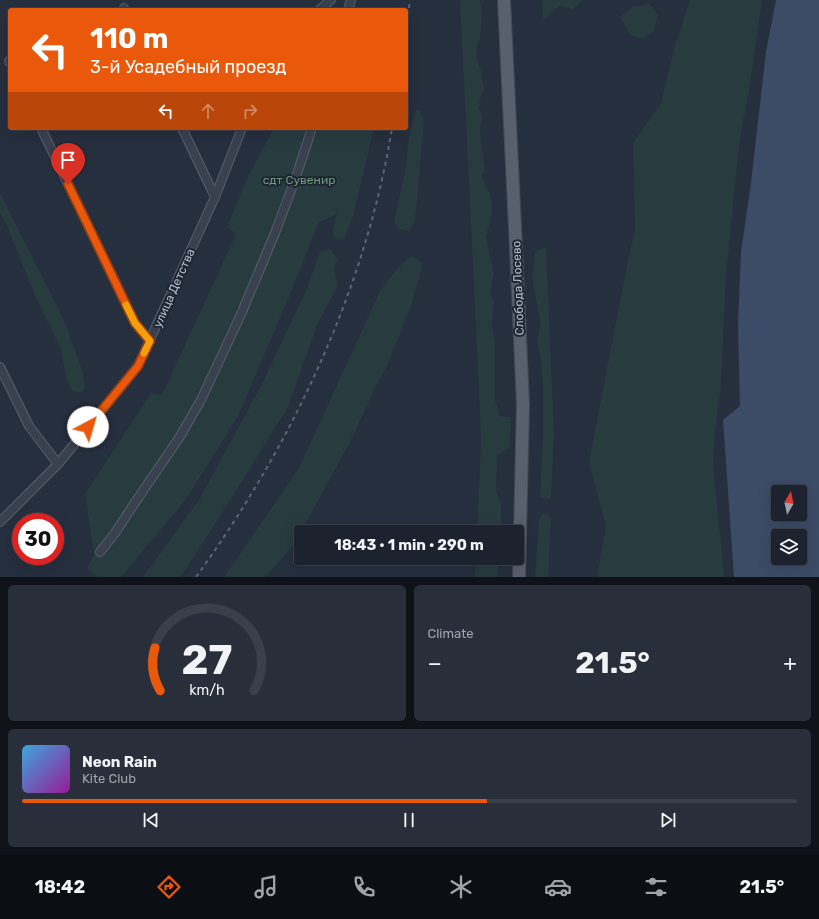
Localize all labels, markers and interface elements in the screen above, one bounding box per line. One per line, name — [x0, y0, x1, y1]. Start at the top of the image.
text: 110 m — [90, 22, 168, 55]
icon: left — [24, 24, 76, 76]
text: 3-й Усадебный проезд — [90, 56, 286, 78]
icon: left — [155, 100, 177, 122]
icon: ahead — [197, 100, 219, 122]
icon: right — [239, 100, 261, 122]
pin — [51, 143, 85, 184]
icon: arrive — [57, 149, 79, 171]
park label: сдт Сувенир — [263, 173, 335, 187]
street label: Слобода Лосево — [509, 240, 527, 336]
street label: улица Детства — [150, 246, 198, 330]
position arrow — [67, 406, 109, 448]
north arrow — [771, 485, 807, 521]
map controls — [771, 485, 807, 565]
speed limit sign: 30 — [12, 513, 64, 565]
button: layers — [771, 529, 807, 565]
text: 18:43 · 1 min · 290 m — [334, 536, 484, 554]
text: Climate — [428, 626, 474, 641]
text: 27 — [181, 635, 232, 684]
text: 21.5° — [575, 645, 650, 681]
text: − — [428, 650, 442, 677]
text: + — [783, 650, 797, 677]
text: km/h — [189, 682, 225, 699]
text: Neon Rain — [82, 753, 157, 771]
text: Kite Club — [82, 771, 136, 786]
icon: previous — [140, 809, 162, 831]
icon: pause — [398, 809, 420, 831]
icon: next — [657, 809, 679, 831]
icon: directions — [155, 873, 183, 901]
icon: music — [252, 873, 280, 901]
icon: phone — [350, 873, 378, 901]
icon: climate — [447, 873, 475, 901]
icon: car — [544, 873, 572, 901]
icon: filters — [642, 873, 670, 901]
text: 18:42 — [35, 876, 85, 898]
text: 21.5° — [739, 876, 784, 898]

